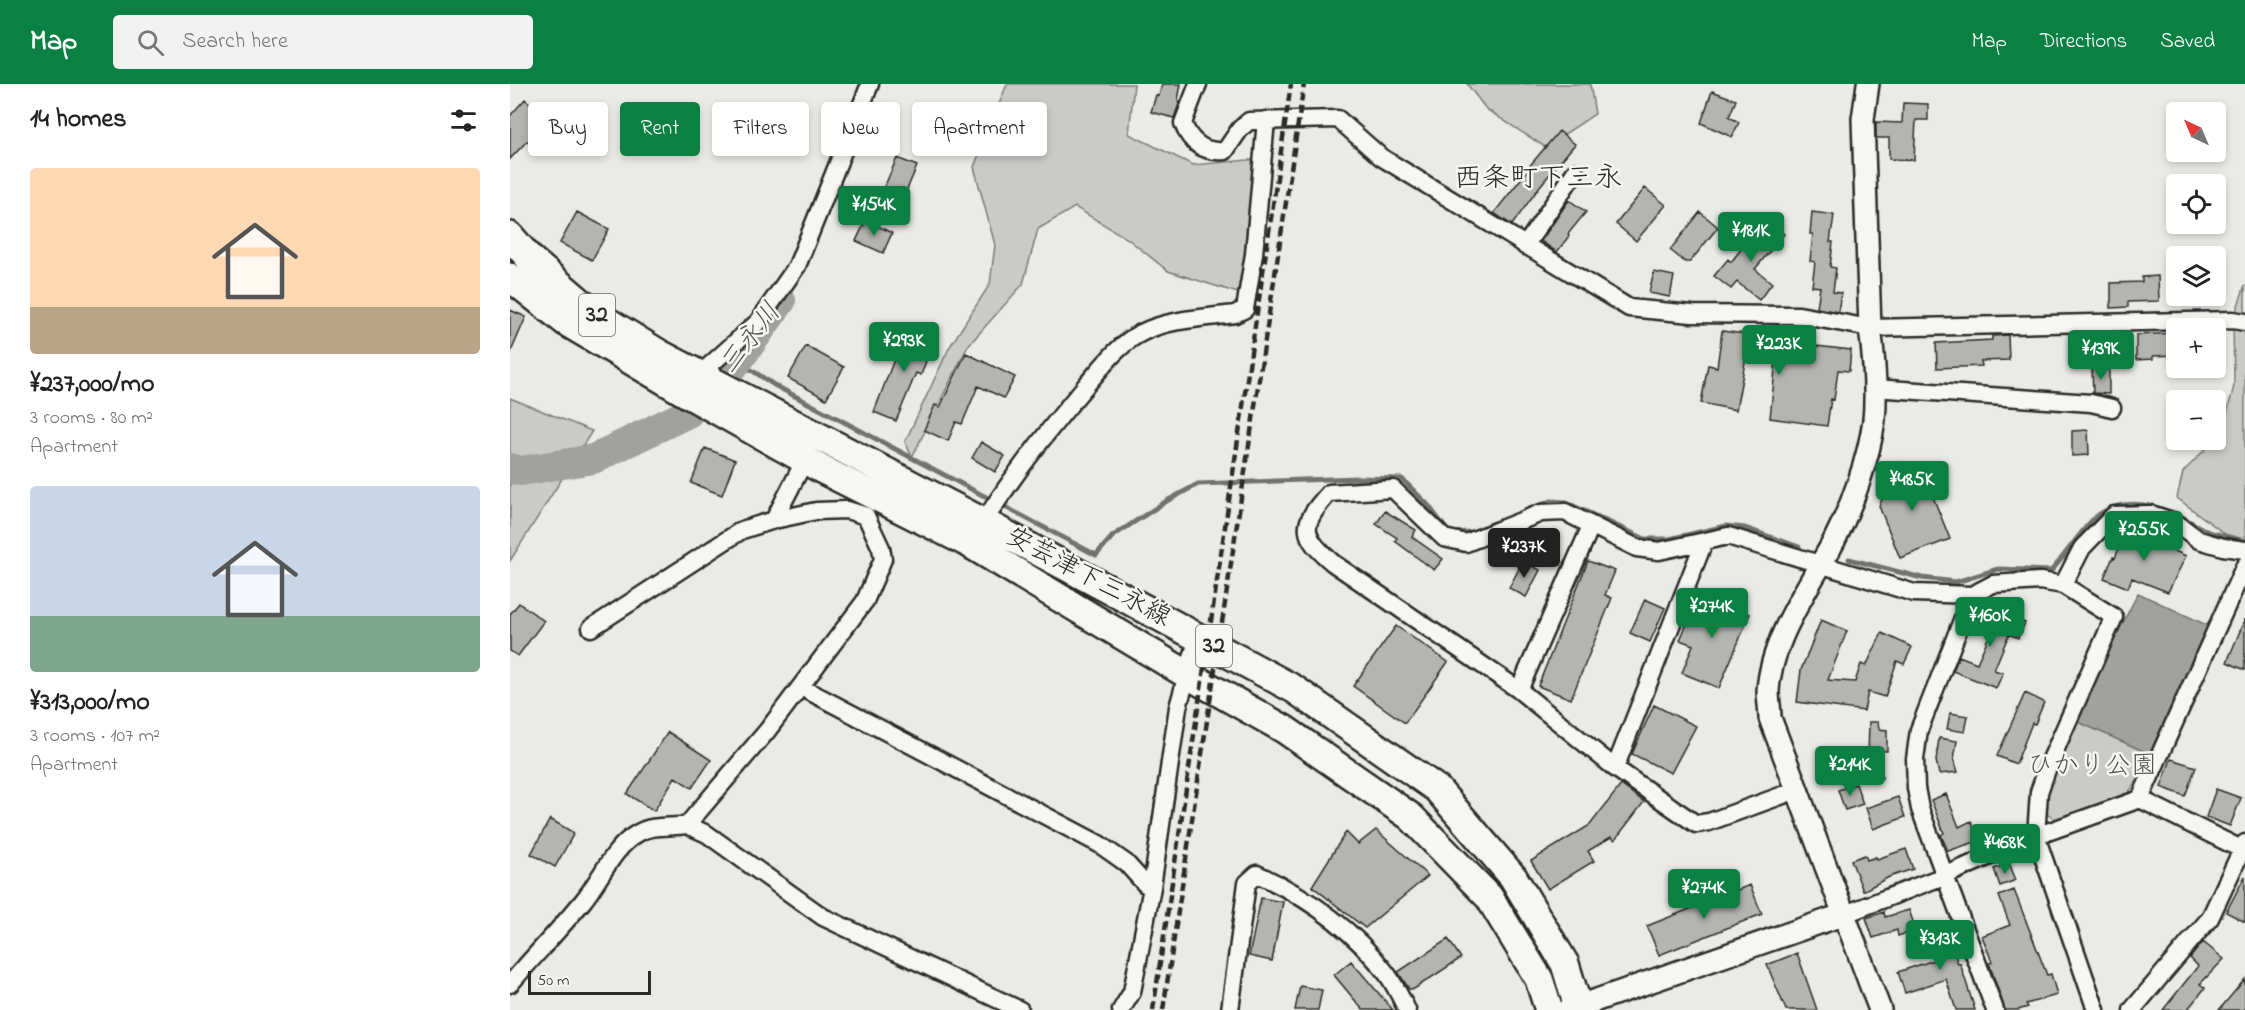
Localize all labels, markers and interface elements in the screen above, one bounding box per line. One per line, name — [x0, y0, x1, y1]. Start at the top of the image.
search box — [113, 15, 533, 69]
text: Map — [30, 22, 77, 63]
icon: search — [134, 26, 167, 59]
text: Search here — [182, 26, 288, 58]
text: Map — [1971, 27, 2007, 57]
text: Directions — [2040, 27, 2127, 57]
text: Saved — [2160, 27, 2215, 57]
text: 14 homes — [30, 101, 126, 139]
chip: Buy — [528, 102, 608, 156]
chip: Rent — [620, 102, 700, 156]
chip: Filters — [712, 102, 809, 156]
chip: New — [821, 102, 900, 156]
chip: Apartment — [912, 102, 1047, 156]
north arrow — [2166, 102, 2226, 162]
map controls — [2166, 102, 2226, 450]
icon: filters — [447, 104, 480, 137]
district label: 西条町下三永 — [1454, 159, 1622, 200]
button: locate — [2166, 174, 2226, 234]
pin: ¥154K — [832, 186, 916, 237]
text: ¥154K — [852, 191, 896, 220]
icon: home — [201, 207, 309, 315]
pin: ¥181K — [1709, 212, 1793, 263]
text: ¥181K — [1732, 217, 1770, 246]
button: layers — [2166, 246, 2226, 306]
road number: 32 — [579, 294, 615, 336]
water label: 三永川 — [711, 295, 791, 383]
button: + — [2166, 318, 2226, 378]
pin: ¥293K — [862, 322, 946, 373]
pin: ¥223K — [1737, 325, 1821, 376]
text: ¥293K — [883, 327, 925, 356]
text: ¥223K — [1756, 330, 1802, 359]
pin: ¥139K — [2059, 330, 2143, 381]
text: ¥139K — [2082, 335, 2120, 364]
text: ¥237,000/mo — [30, 366, 154, 404]
button: − — [2166, 390, 2226, 450]
text: 3 rooms · 80 m² — [30, 404, 153, 433]
text: Apartment — [30, 433, 118, 462]
pin: ¥485K — [1870, 461, 1954, 512]
text: ¥485K — [1890, 466, 1934, 495]
pin: ¥255K — [2102, 511, 2186, 562]
text: ¥255K — [2119, 516, 2169, 545]
street label: 安芸津下三永線 — [999, 518, 1177, 638]
icon: home — [201, 525, 309, 633]
pin: ¥237K — [1482, 528, 1566, 579]
text: ¥237K — [1502, 533, 1546, 562]
pin: ¥274K — [1670, 588, 1754, 639]
text: ¥274K — [1690, 593, 1734, 622]
pin: ¥160K — [1948, 597, 2032, 648]
text: ¥160K — [1969, 602, 2011, 631]
road number: 32 — [1196, 625, 1232, 667]
text: ¥313,000/mo — [30, 684, 150, 722]
text: 3 rooms · 107 m² — [30, 722, 160, 751]
pin: ¥214K — [1808, 746, 1892, 797]
park label: ひかり公園 — [2027, 748, 2157, 786]
text: Apartment — [30, 751, 118, 780]
text: ¥214K — [1829, 751, 1871, 780]
pin: ¥468K — [1963, 824, 2047, 875]
text: ¥468K — [1984, 829, 2026, 858]
pin: ¥274K — [1662, 869, 1746, 920]
text: ¥274K — [1682, 874, 1726, 903]
pin: ¥313K — [1898, 920, 1982, 971]
text: ¥313K — [1920, 925, 1960, 954]
scale bar — [528, 968, 651, 996]
text: 50 m — [537, 969, 569, 993]

